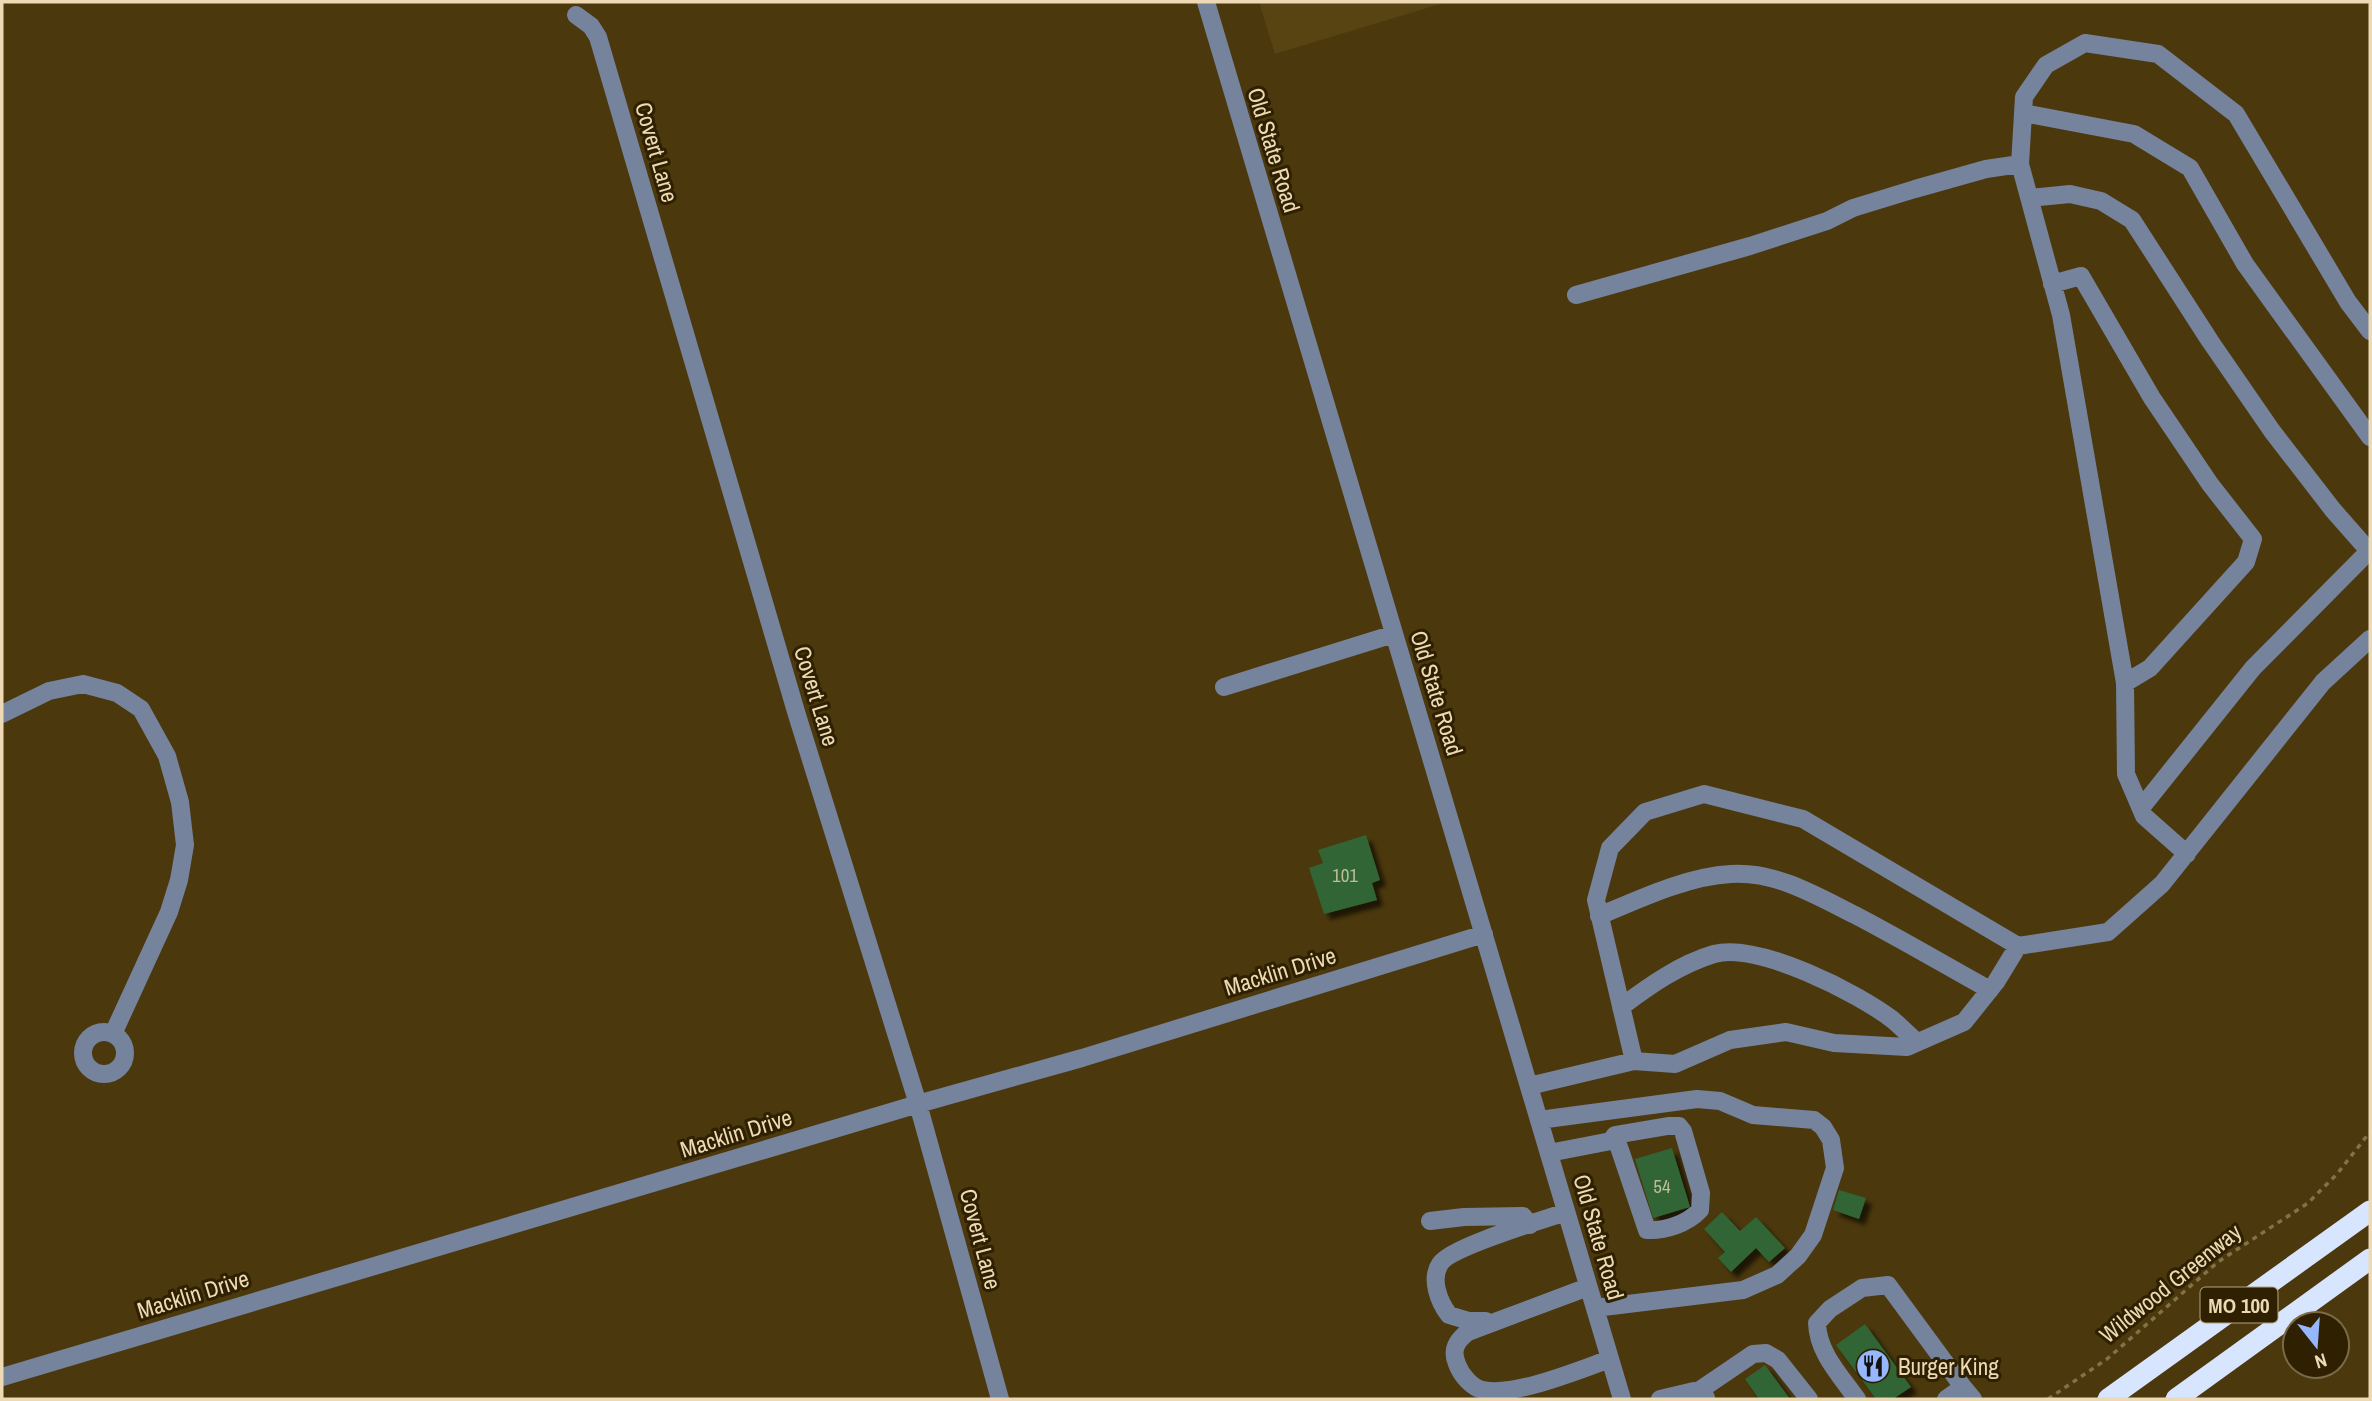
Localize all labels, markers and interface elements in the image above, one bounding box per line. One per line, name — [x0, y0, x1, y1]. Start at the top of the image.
street label: Old State Road — [1240, 84, 1308, 216]
street label: Covert Lane — [628, 98, 686, 206]
street label: Old State Road — [1403, 627, 1471, 759]
street label: Covert Lane — [787, 642, 847, 750]
house number: 101 — [1332, 862, 1358, 888]
street label: Macklin Drive — [1220, 939, 1340, 1003]
street label: Macklin Drive — [676, 1101, 796, 1165]
street label: Old State Road — [1566, 1171, 1632, 1303]
house number: 54 — [1653, 1173, 1671, 1199]
street label: Covert Lane — [953, 1185, 1009, 1293]
street label: Wildwood Greenway — [2093, 1216, 2248, 1350]
street label: Macklin Drive — [133, 1262, 253, 1326]
road number: MO 100 — [2200, 1288, 2278, 1322]
north arrow — [2281, 1310, 2351, 1380]
restaurant icon: Burger King — [1854, 1347, 1892, 1385]
text: N — [2312, 1347, 2330, 1375]
place label: Burger King — [1898, 1351, 1999, 1382]

